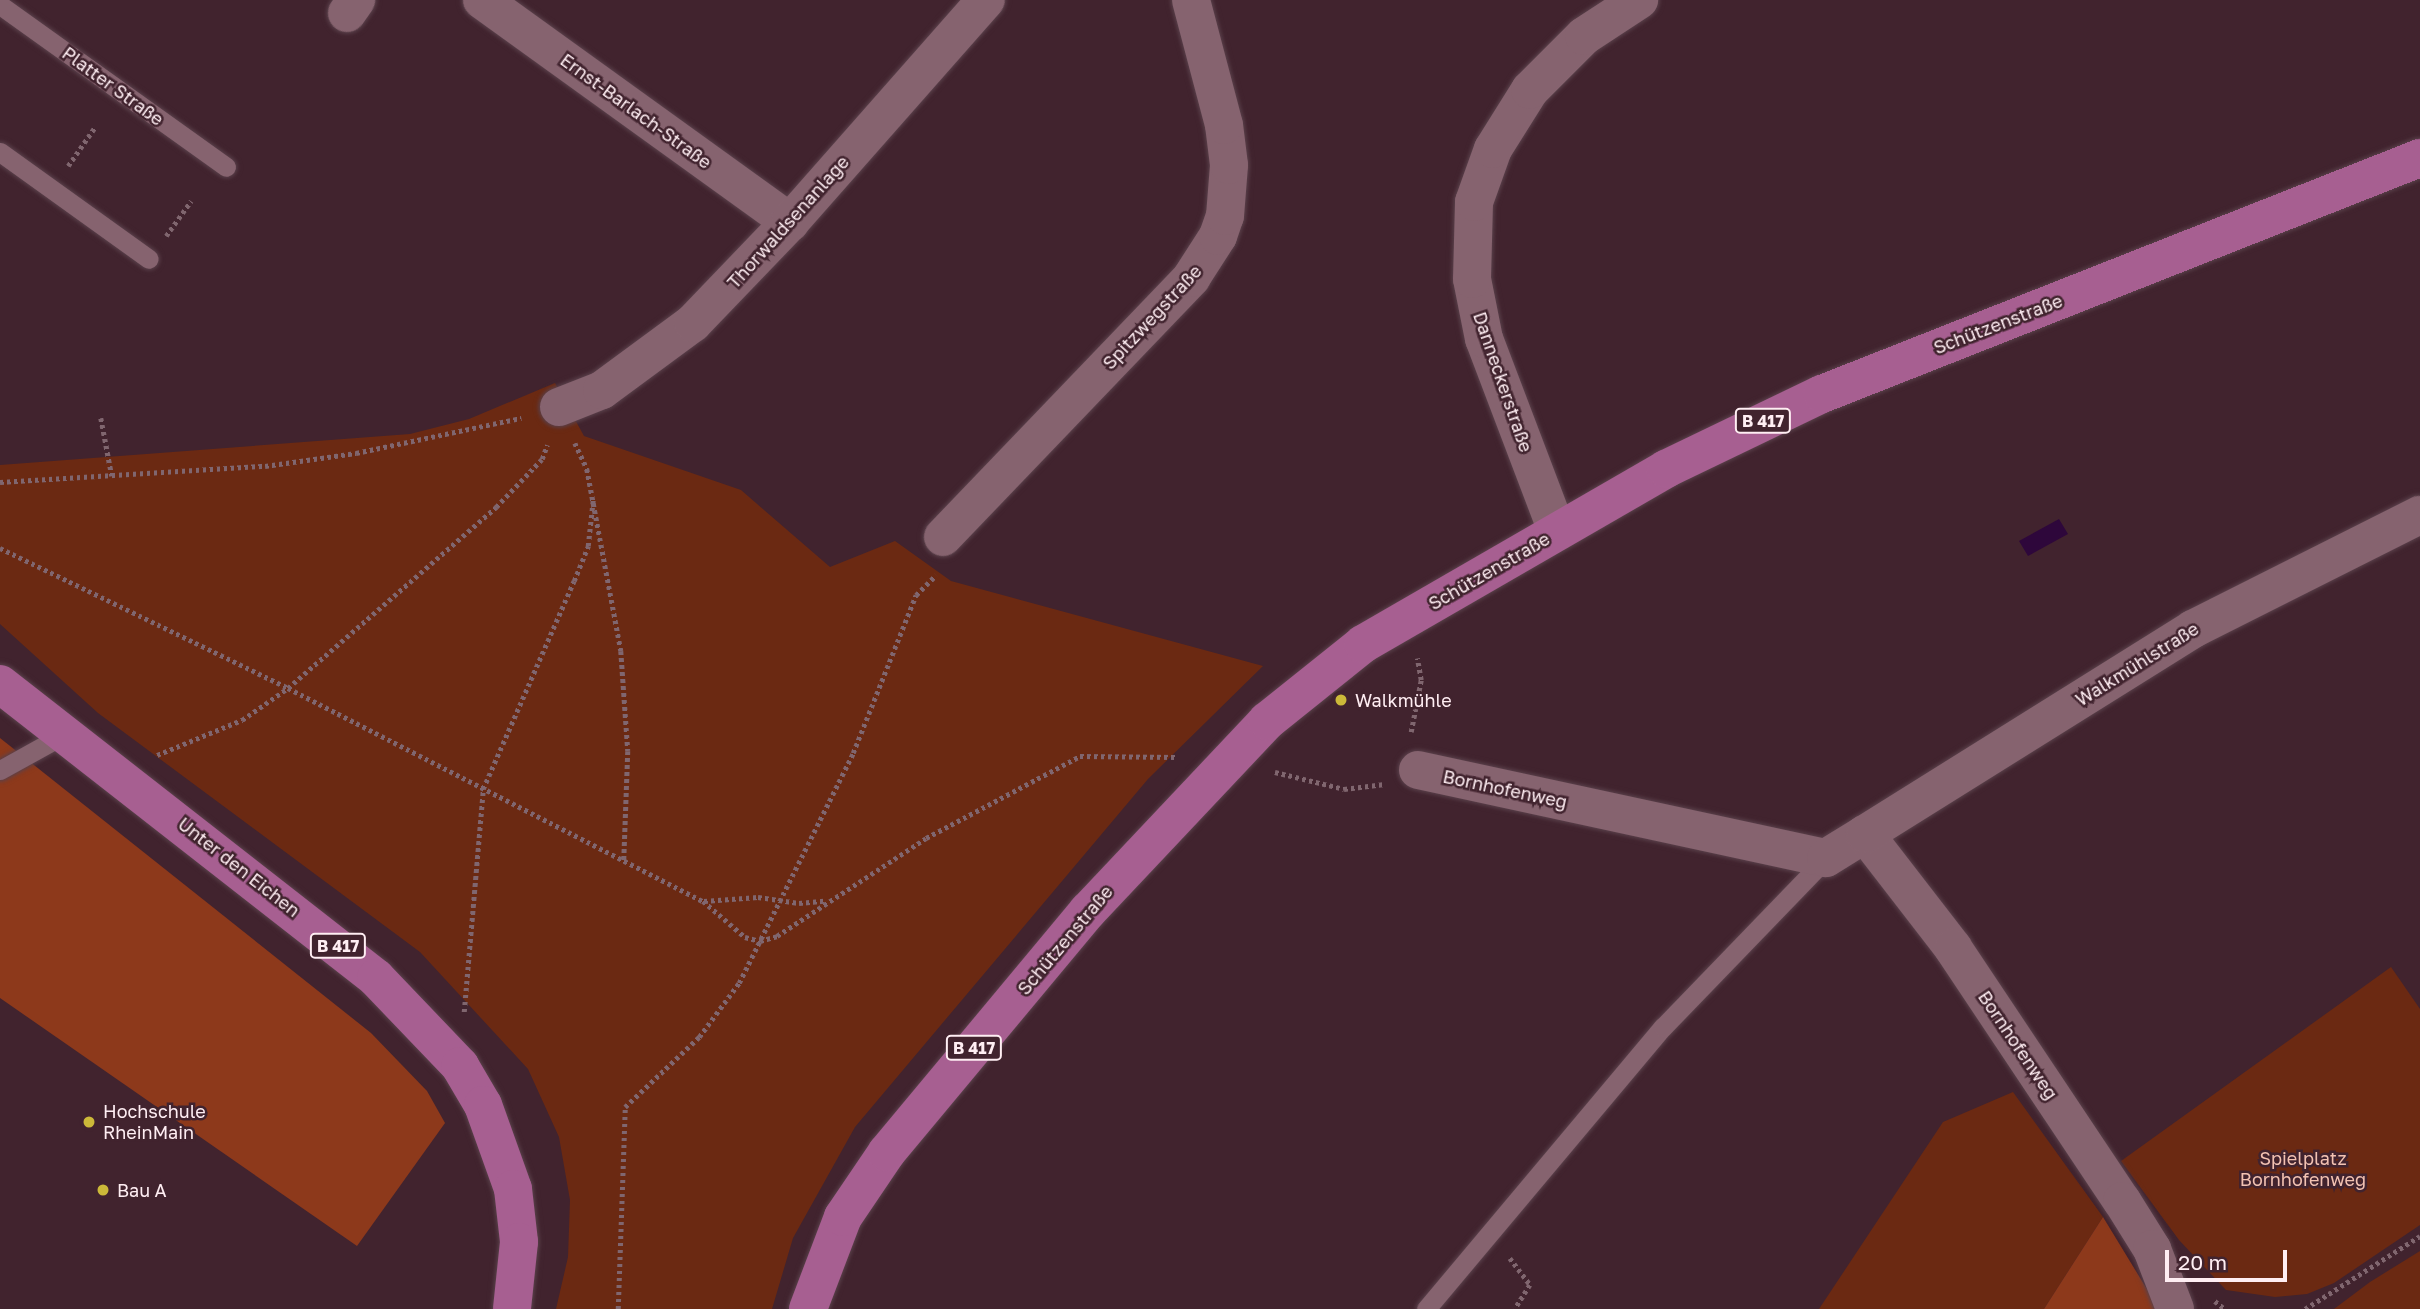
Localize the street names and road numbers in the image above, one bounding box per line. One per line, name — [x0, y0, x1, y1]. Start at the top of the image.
street label: Platter Straße — [58, 42, 168, 130]
street label: Ernst-Barlach-Straße — [556, 49, 716, 173]
street label: Thorwaldsenanlage — [723, 151, 853, 293]
street label: Spitzwegstraße — [1098, 260, 1206, 374]
street label: Schützenstraße — [1931, 290, 2065, 358]
street label: Danneckerstraße — [1469, 309, 1537, 455]
road number: B 417 — [1733, 408, 1793, 434]
street label: Schützenstraße — [1425, 528, 1553, 614]
street label: Walkmühlstraße — [2072, 617, 2202, 711]
street label: Bornhofenweg — [1441, 765, 1569, 813]
street label: Unter den Eichen — [174, 813, 304, 921]
street label: Schützenstraße — [1013, 881, 1117, 999]
road number: B 417 — [308, 934, 368, 958]
street label: Bornhofenweg — [1974, 987, 2062, 1103]
road number: B 417 — [944, 1036, 1004, 1060]

